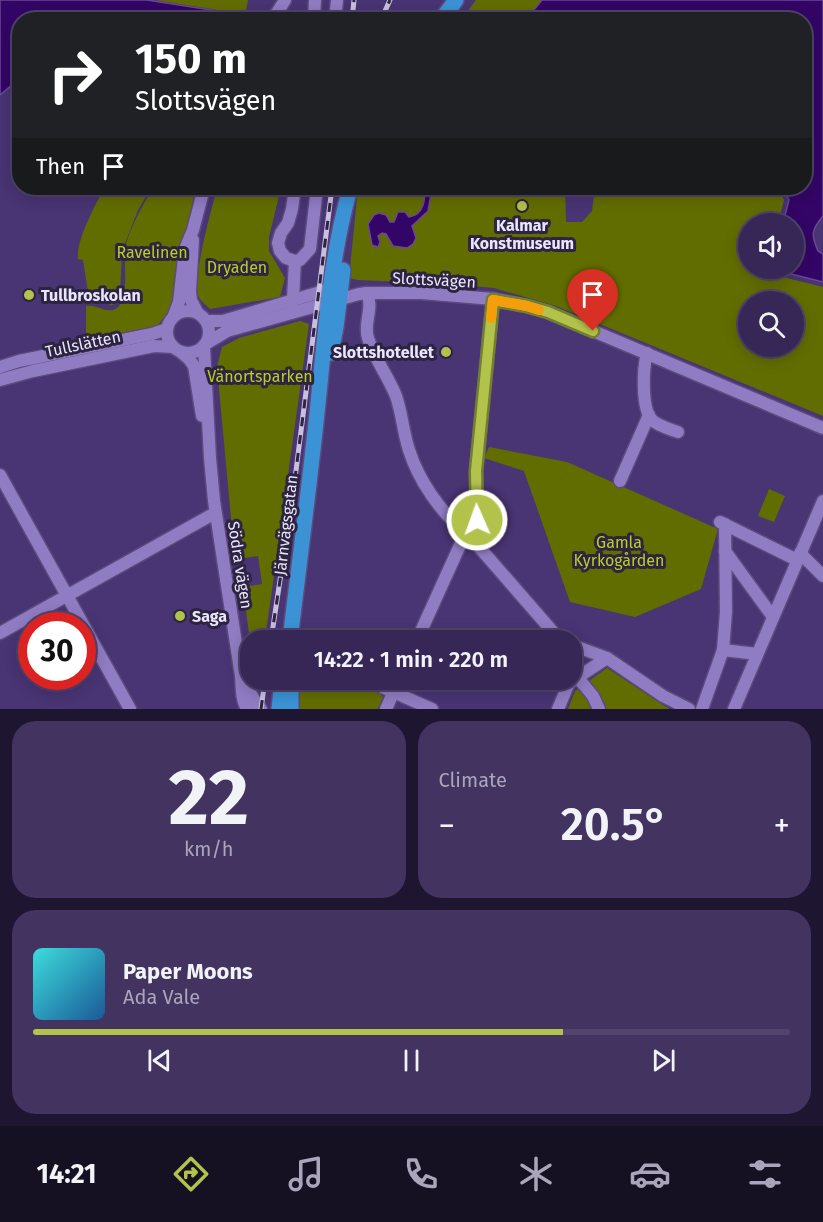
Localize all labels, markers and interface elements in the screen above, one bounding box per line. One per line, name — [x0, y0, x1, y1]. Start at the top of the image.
text: 150 m — [135, 34, 247, 84]
icon: right — [36, 36, 114, 114]
text: Slottsvägen — [135, 85, 276, 117]
icon: arrive — [97, 150, 130, 183]
text: Then — [36, 153, 85, 180]
marker: Kalmar Konstmuseum — [515, 199, 529, 213]
map controls — [738, 213, 804, 357]
button: sound — [738, 213, 804, 279]
place label: Kalmar Konstmuseum — [470, 216, 574, 253]
park label: Ravelinen — [116, 243, 188, 262]
park label: Dryaden — [207, 258, 267, 277]
street label: Slottsvägen — [392, 268, 476, 292]
pin — [567, 269, 618, 331]
icon: arrive — [576, 278, 609, 311]
place label: Tullbroskolan — [41, 286, 141, 305]
marker: Tullbroskolan — [22, 288, 36, 302]
button: search — [738, 291, 804, 357]
street label: Tullslätten — [44, 327, 122, 361]
place label: Slottshotellet — [333, 343, 435, 362]
marker: Slottshotellet — [439, 345, 453, 359]
park label: Vänortsparken — [207, 367, 313, 386]
street label: Järnvägsgatan — [270, 474, 302, 576]
position arrow — [445, 488, 509, 552]
street label: Södra vägen — [224, 520, 256, 610]
park label: Gamla Kyrkogården — [574, 533, 664, 570]
place label: Saga — [192, 607, 227, 626]
marker: Saga — [173, 609, 187, 623]
speed limit sign: 30 — [18, 612, 96, 690]
text: 14:22 · 1 min · 220 m — [314, 646, 508, 673]
text: 22 — [168, 751, 249, 845]
text: Climate — [439, 768, 507, 792]
text: 20.5° — [561, 798, 668, 852]
text: − — [439, 806, 455, 846]
text: + — [774, 806, 790, 846]
text: km/h — [184, 837, 234, 861]
text: Paper Moons — [123, 958, 253, 985]
text: Ada Vale — [123, 985, 200, 1009]
icon: previous — [143, 1044, 176, 1077]
icon: pause — [395, 1044, 428, 1077]
icon: next — [647, 1044, 680, 1077]
icon: directions — [170, 1153, 212, 1195]
icon: music — [285, 1153, 327, 1195]
icon: phone — [400, 1153, 442, 1195]
icon: climate — [515, 1153, 557, 1195]
icon: car — [629, 1153, 671, 1195]
icon: filters — [744, 1153, 786, 1195]
text: 14:21 — [36, 1158, 97, 1190]

